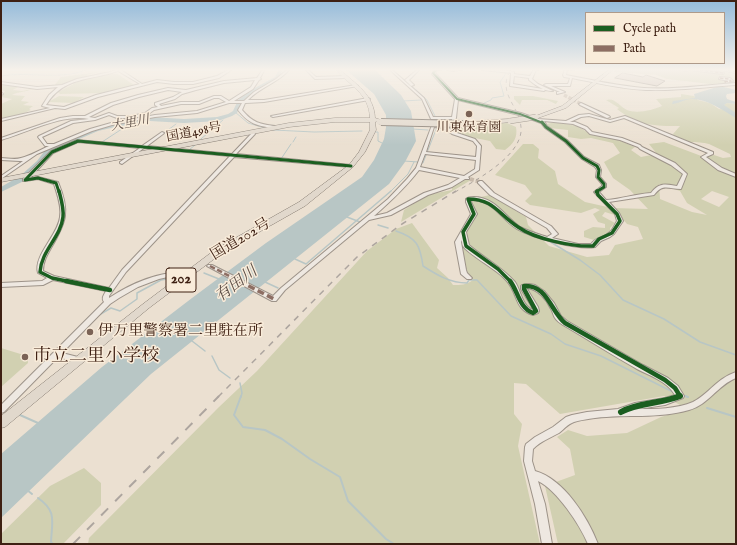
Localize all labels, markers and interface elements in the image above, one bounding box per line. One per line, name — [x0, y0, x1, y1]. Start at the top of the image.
legend — [585, 12, 725, 64]
text: Cycle path — [623, 21, 676, 36]
text: Path — [623, 41, 646, 56]
marker: 川東保育園 — [464, 109, 474, 119]
water label: 大里川 — [109, 113, 151, 135]
street label: 国道498号 — [165, 120, 223, 146]
place label: 川東保育園 — [437, 120, 501, 136]
street label: 国道202号 — [208, 215, 274, 265]
water label: 有田川 — [212, 263, 262, 307]
road number: 202 — [166, 268, 196, 292]
place label: 伊万里警察署二里駐在所 — [98, 323, 263, 341]
marker: 伊万里警察署二里駐在所 — [85, 327, 95, 337]
place label: 市立二里小学校 — [33, 346, 159, 368]
marker: 市立二里小学校 — [20, 352, 30, 362]

